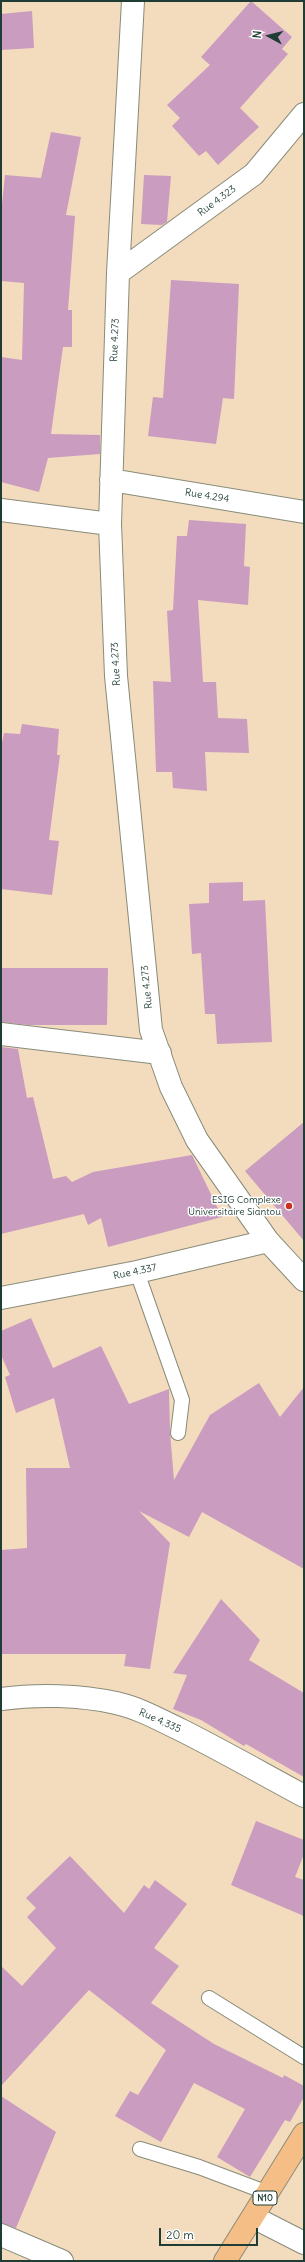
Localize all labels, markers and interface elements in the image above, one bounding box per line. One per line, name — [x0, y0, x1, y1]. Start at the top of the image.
north arrow — [249, 16, 289, 56]
text: N — [250, 30, 265, 39]
street label: Rue 4.323 — [195, 183, 239, 219]
street label: Rue 4.273 — [108, 318, 122, 362]
street label: Rue 4.294 — [184, 487, 230, 505]
street label: Rue 4.273 — [109, 642, 123, 686]
street label: Rue 4.273 — [139, 965, 155, 1009]
place label: ESIG Complexe Universitaire Siantou — [188, 1194, 281, 1218]
marker: ESIG Complexe Universitaire Siantou — [284, 1201, 294, 1211]
street label: Rue 4.337 — [112, 1262, 158, 1282]
street label: Rue 4.335 — [137, 1706, 183, 1736]
road number: N10 — [253, 2191, 277, 2205]
scale bar — [161, 2220, 260, 2246]
text: 20 m — [166, 2227, 194, 2242]

